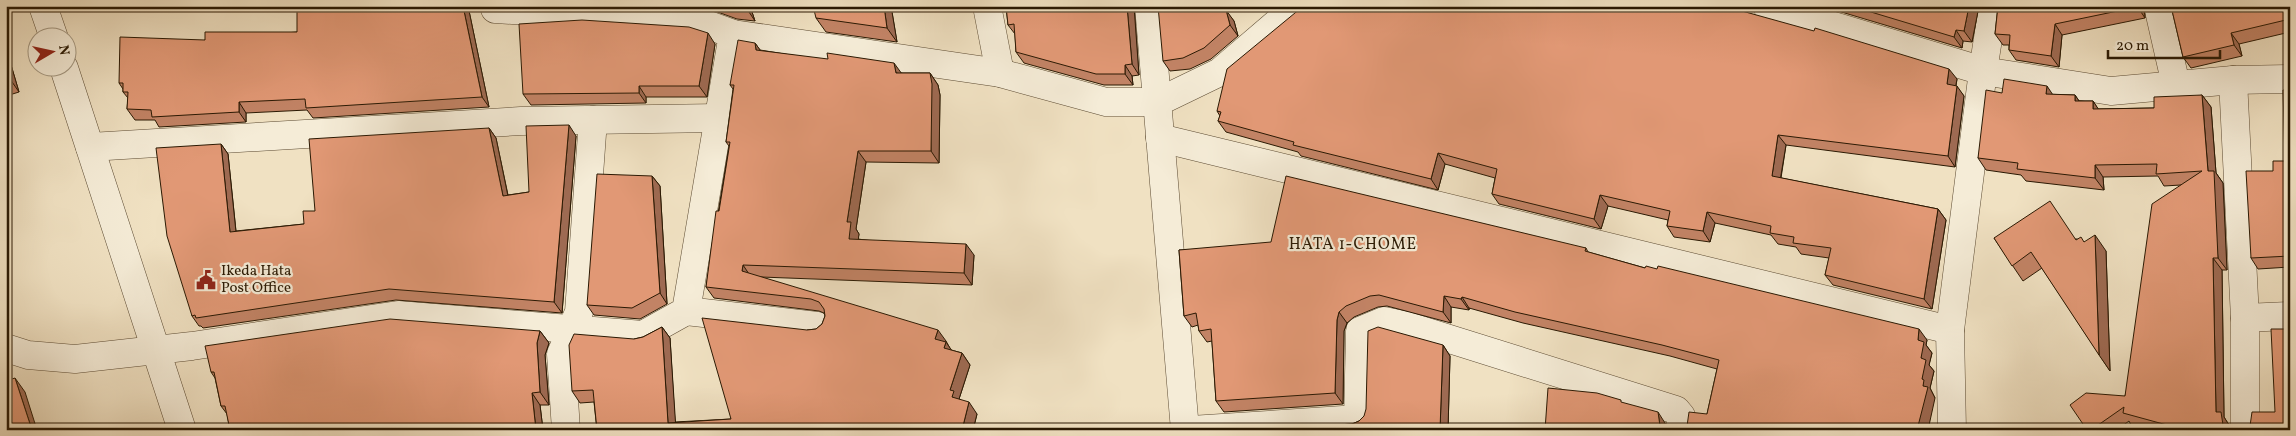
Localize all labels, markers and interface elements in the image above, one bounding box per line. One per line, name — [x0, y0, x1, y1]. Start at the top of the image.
north arrow — [28, 28, 78, 78]
scale bar — [2108, 28, 2221, 60]
text: 20 m — [2116, 36, 2149, 57]
text: N — [53, 44, 74, 57]
district label: HATA 1-CHOME — [1289, 234, 1417, 256]
place label: Ikeda Hata Post Office — [221, 261, 292, 299]
public building icon: Ikeda Hata Post Office — [195, 269, 217, 291]

